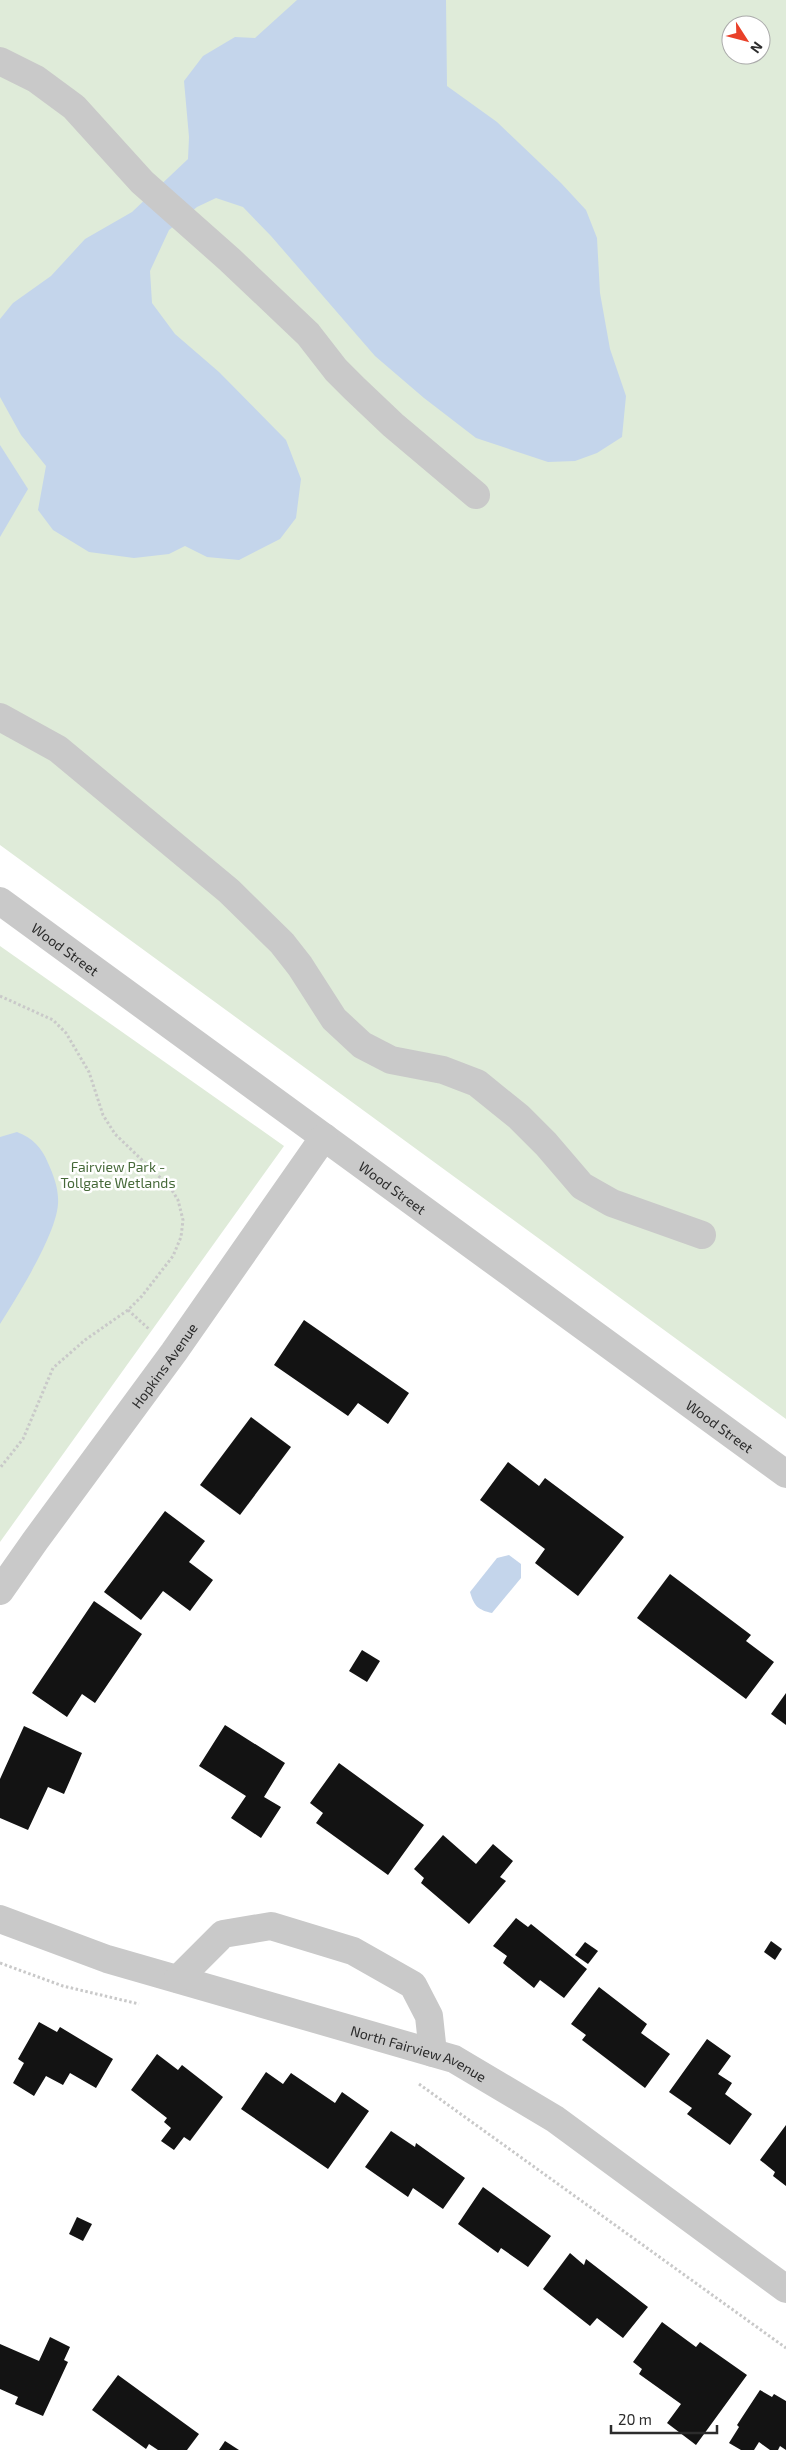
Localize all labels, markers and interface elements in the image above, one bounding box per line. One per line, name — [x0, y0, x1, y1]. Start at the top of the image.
north arrow — [721, 15, 771, 65]
text: N — [747, 39, 767, 57]
street label: Wood Street — [29, 919, 102, 979]
street label: Wood Street — [356, 1157, 430, 1217]
park label: Fairview Park - Tollgate Wetlands — [60, 1158, 176, 1191]
street label: Hopkins Avenue — [127, 1319, 200, 1411]
street label: Wood Street — [683, 1396, 757, 1456]
street label: North Fairview Avenue — [349, 2021, 490, 2085]
scale bar — [611, 2402, 717, 2434]
text: 20 m — [618, 2410, 652, 2428]

